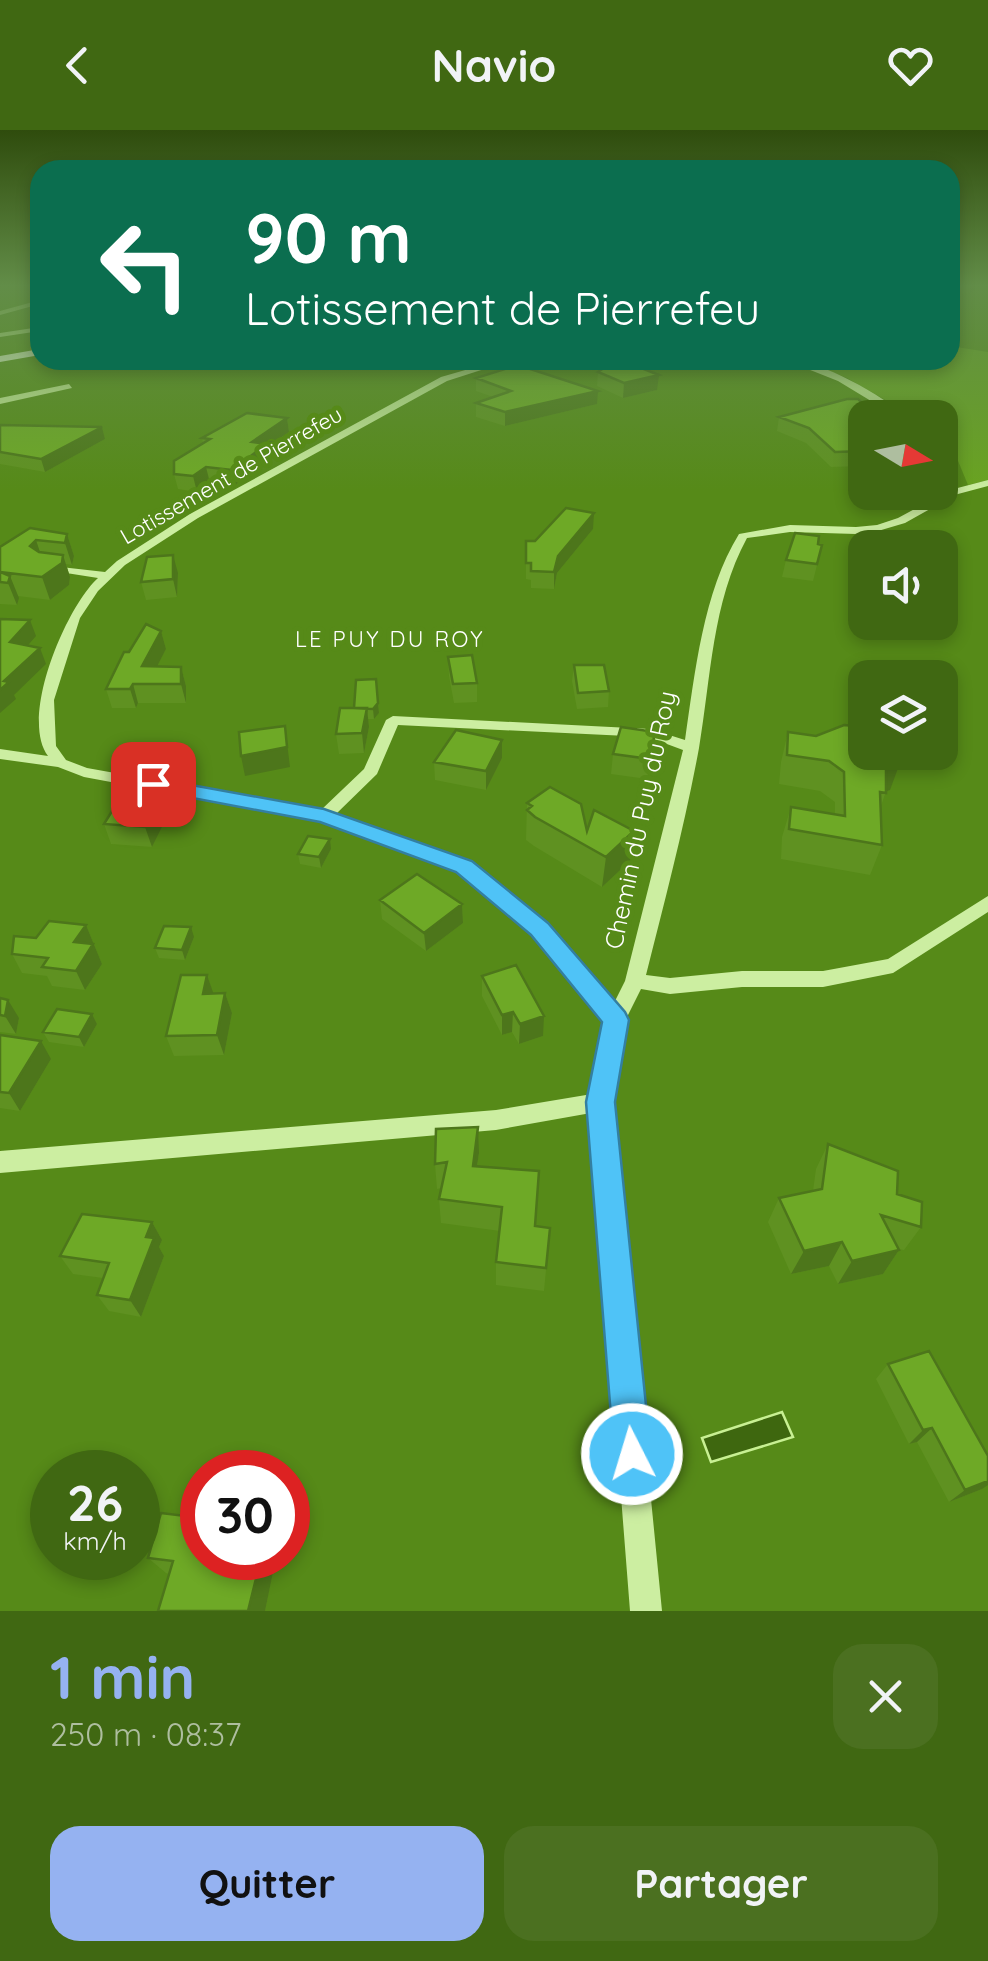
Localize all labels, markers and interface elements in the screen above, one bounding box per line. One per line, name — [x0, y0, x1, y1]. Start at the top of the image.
text: Navio — [432, 37, 556, 93]
icon: back — [50, 38, 105, 93]
icon: heart — [883, 38, 938, 93]
text: 90 m — [245, 193, 412, 281]
icon: left — [80, 200, 210, 330]
text: Lotissement de Pierrefeu — [245, 280, 760, 336]
street label: Lotissement de Pierrefeu — [115, 400, 347, 550]
north arrow — [848, 400, 958, 510]
map controls — [848, 400, 958, 770]
button: sound — [848, 530, 958, 640]
district label: LE PUY DU ROY — [295, 625, 485, 653]
button: layers — [848, 660, 958, 770]
street label: Chemin du Puy du Roy — [597, 688, 682, 952]
pin — [111, 742, 196, 827]
icon: arrive — [126, 757, 181, 812]
position arrow — [580, 1402, 684, 1506]
speed limit sign: 30 — [180, 1450, 310, 1580]
text: 26 — [67, 1471, 123, 1534]
text: km/h — [63, 1525, 127, 1556]
text: 1 min — [50, 1639, 195, 1714]
button: close — [833, 1644, 938, 1749]
text: 250 m · 08:37 — [50, 1714, 241, 1754]
button: Quitter — [50, 1826, 484, 1941]
button: Partager — [504, 1826, 938, 1941]

